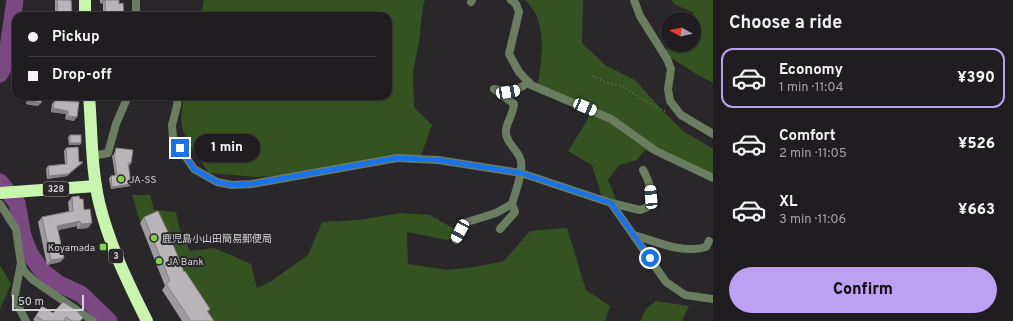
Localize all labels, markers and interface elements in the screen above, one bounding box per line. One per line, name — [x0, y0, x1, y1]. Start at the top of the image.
north arrow — [661, 12, 701, 52]
map controls — [661, 12, 701, 52]
text: Choose a ride — [729, 12, 842, 35]
text: Pickup — [52, 28, 100, 47]
icon: car — [731, 60, 767, 96]
text: Economy — [779, 61, 843, 80]
text: Drop-off — [52, 66, 112, 85]
text: ¥390 — [957, 69, 995, 88]
text: 1 min · 11:04 — [779, 80, 844, 96]
car — [495, 84, 521, 100]
car — [572, 97, 598, 117]
icon: car — [731, 126, 767, 162]
text: Comfort — [779, 127, 836, 146]
callout: 1 min — [194, 134, 260, 162]
text: ¥526 — [958, 135, 995, 154]
route end — [171, 139, 189, 157]
text: 1 min — [211, 140, 243, 156]
text: 2 min · 11:05 — [779, 146, 847, 162]
marker: JA-SS — [116, 174, 126, 184]
place label: JA-SS — [129, 174, 157, 187]
road number: 328 — [43, 182, 69, 196]
car — [644, 185, 658, 209]
icon: car — [731, 192, 767, 228]
text: XL — [779, 193, 797, 212]
text: ¥663 — [958, 201, 995, 220]
text: 3 min · 11:06 — [779, 212, 846, 228]
car — [449, 218, 471, 244]
marker: 鹿児島小山田簡易郵便局 — [149, 233, 159, 243]
place label: 鹿児島小山田簡易郵便局 — [162, 233, 272, 246]
place label: Koyamada — [48, 242, 95, 255]
marker: Koyamada — [98, 242, 108, 252]
road number: 3 — [109, 249, 123, 263]
route start — [641, 249, 659, 267]
marker: JA Bank — [154, 256, 164, 266]
place label: JA Bank — [167, 256, 204, 269]
button: Confirm — [729, 267, 997, 313]
scale bar — [12, 293, 84, 312]
text: 50 m — [18, 295, 44, 309]

